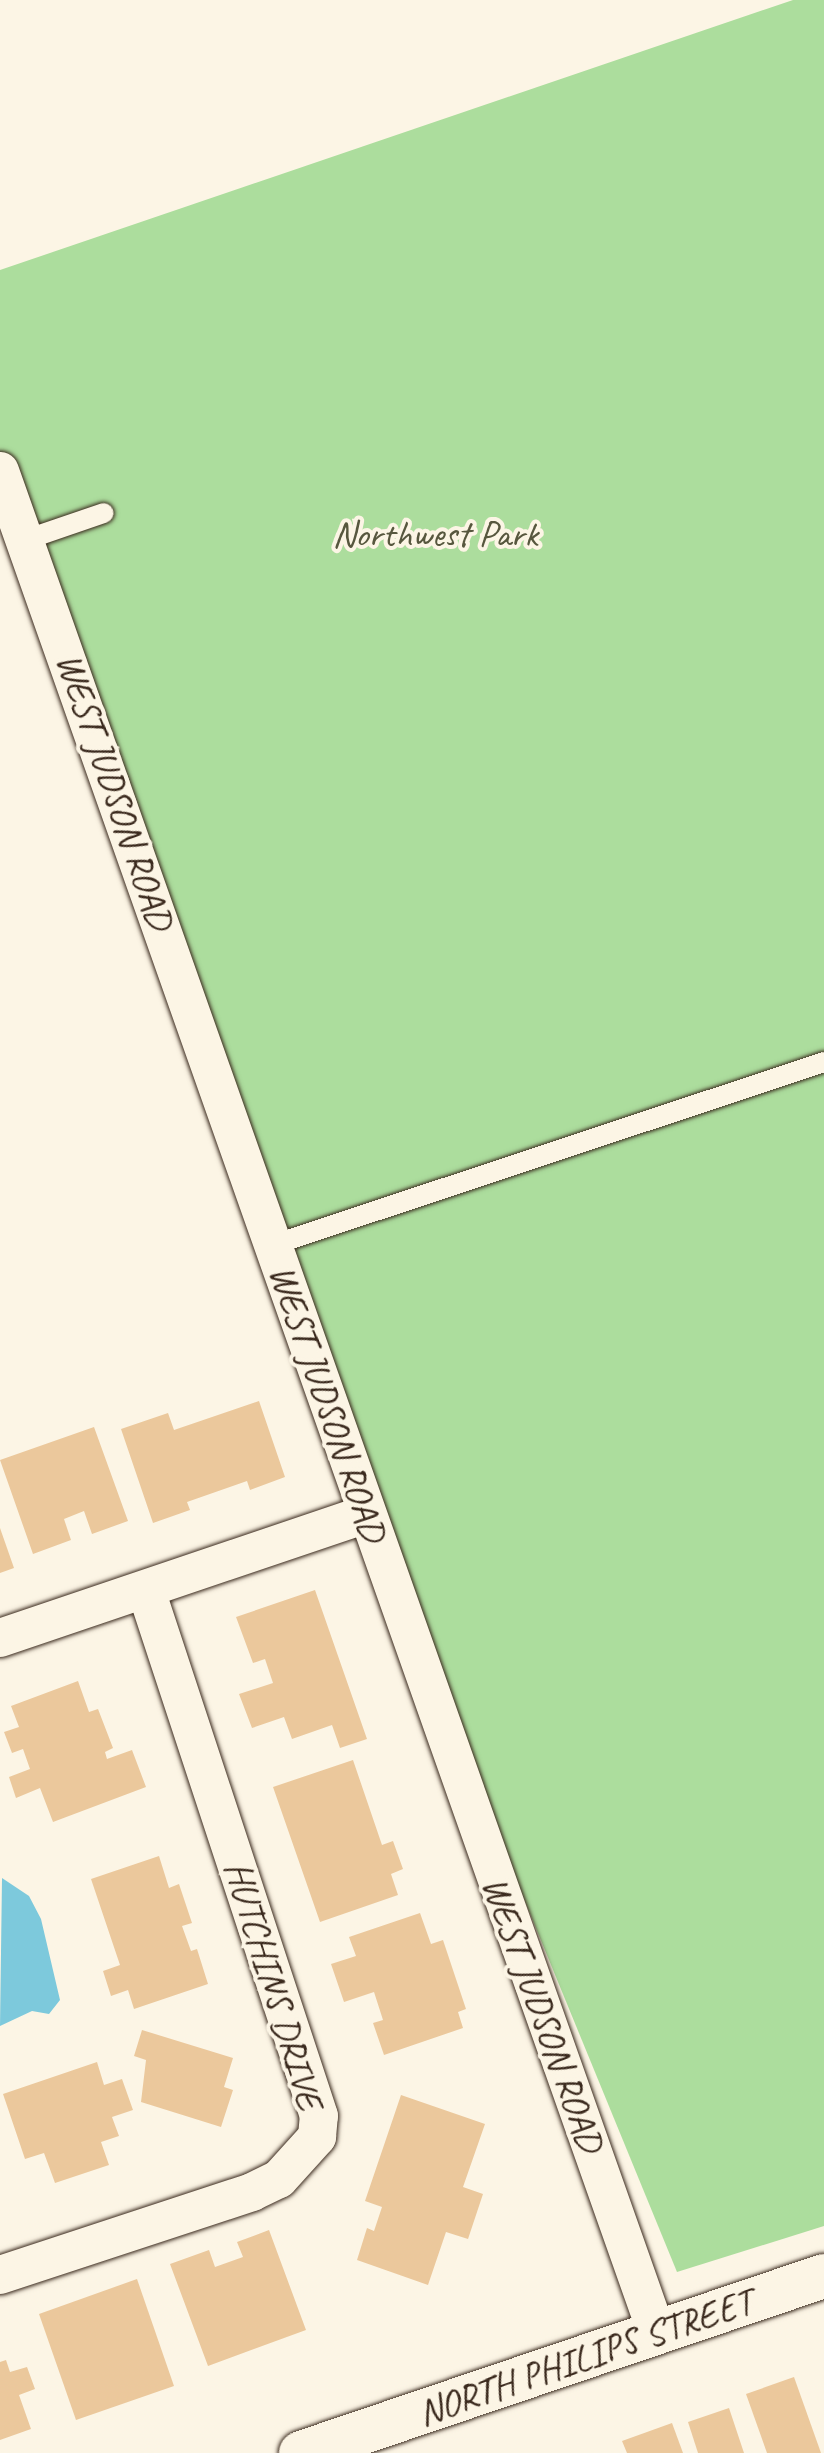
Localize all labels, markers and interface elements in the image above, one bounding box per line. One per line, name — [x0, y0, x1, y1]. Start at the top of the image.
park label: Northwest Park — [332, 511, 538, 557]
street label: WEST JUDSON ROAD — [46, 646, 184, 936]
street label: WEST JUDSON ROAD — [259, 1258, 397, 1548]
street label: HUTCHINS DRIVE — [215, 1855, 333, 2115]
street label: WEST JUDSON ROAD — [472, 1870, 614, 2158]
street label: NORTH PHILIPS STREET — [412, 2278, 758, 2436]

